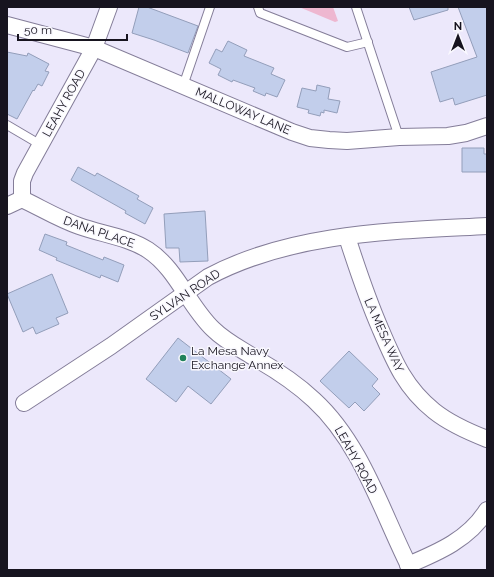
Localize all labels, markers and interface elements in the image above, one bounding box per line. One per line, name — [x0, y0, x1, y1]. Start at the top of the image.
scale bar — [18, 16, 127, 42]
north arrow — [438, 16, 478, 56]
text: N — [454, 20, 462, 33]
text: 50 m — [24, 23, 52, 37]
street label: LEAHY ROAD — [40, 66, 88, 139]
street label: MALLOWAY LANE — [193, 85, 293, 137]
street label: DANA PLACE — [62, 213, 136, 251]
street label: SYLVAN ROAD — [147, 266, 223, 324]
street label: LA MESA WAY — [361, 296, 407, 375]
place label: La Mesa Navy Exchange Annex — [191, 344, 283, 372]
marker: La Mesa Navy Exchange Annex — [178, 353, 188, 363]
street label: LEAHY ROAD — [332, 424, 380, 497]

